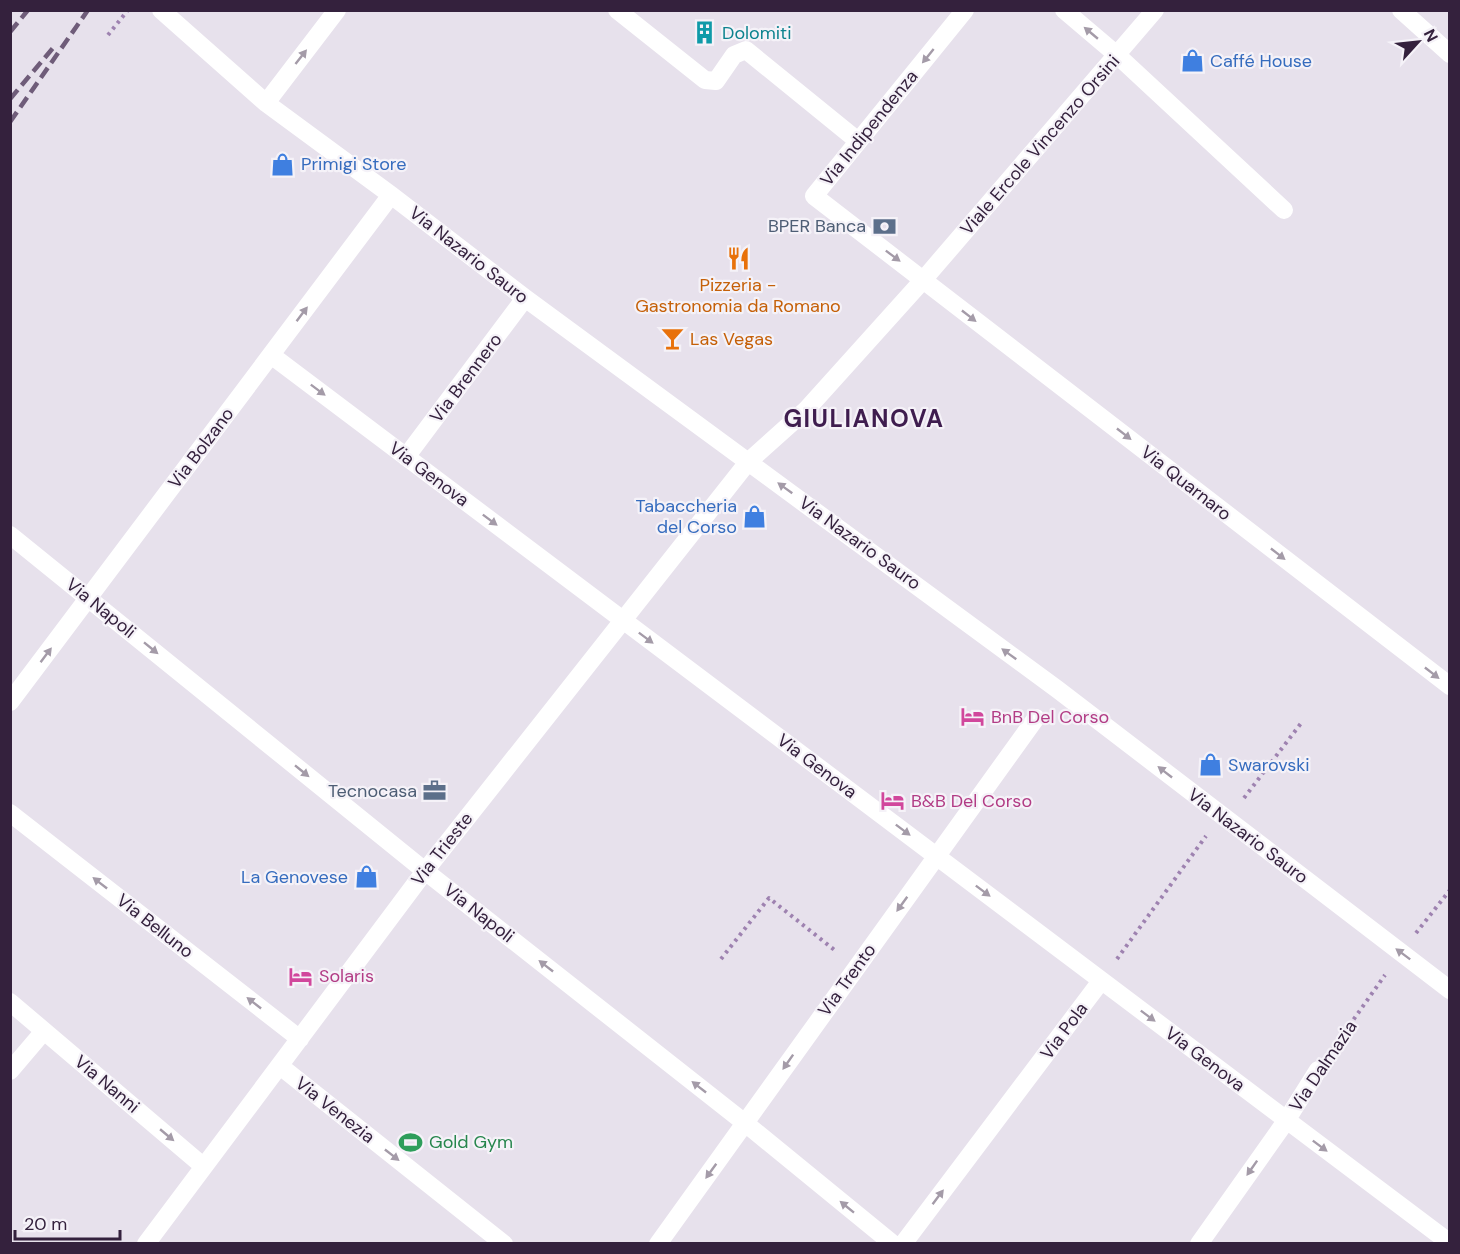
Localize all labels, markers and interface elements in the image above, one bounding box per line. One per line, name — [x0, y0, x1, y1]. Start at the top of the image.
north arrow — [1388, 12, 1448, 72]
building icon: Dolomiti — [691, 20, 717, 46]
place label: Dolomiti — [722, 21, 791, 45]
text: N — [1419, 25, 1443, 45]
one-way arrow — [1084, 27, 1099, 40]
one-way arrow — [921, 48, 934, 64]
shop icon: Caffé House — [1179, 48, 1205, 74]
one-way arrow — [295, 49, 307, 64]
place label: Caffé House — [1210, 49, 1312, 73]
street label: Viale Ercole Vincenzo Orsini — [955, 50, 1125, 240]
street label: Via Indipendenza — [815, 65, 923, 191]
shop icon: Primigi Store — [270, 151, 296, 177]
place label: Primigi Store — [301, 152, 406, 176]
street label: Via Nazario Sauro — [404, 201, 534, 309]
bank icon: BPER Banca — [871, 213, 897, 239]
place label: BPER Banca — [768, 214, 866, 238]
restaurant icon: Pizzeria - Gastronomia da Romano — [725, 246, 751, 272]
one-way arrow — [885, 250, 900, 262]
place label: Pizzeria - Gastronomia da Romano — [635, 273, 841, 318]
one-way arrow — [295, 307, 307, 322]
one-way arrow — [961, 309, 977, 322]
bar icon: Las Vegas — [659, 326, 685, 352]
place label: Las Vegas — [690, 327, 773, 351]
street label: Via Brennero — [424, 328, 508, 428]
one-way arrow — [310, 384, 326, 396]
street label: Via Bolzano — [163, 403, 239, 493]
district label: GIULIANOVA — [783, 403, 945, 434]
one-way arrow — [1116, 428, 1132, 441]
street label: Via Genova — [384, 436, 474, 512]
street label: Via Quarnaro — [1136, 440, 1236, 526]
one-way arrow — [777, 482, 793, 494]
street label: Via Nazario Sauro — [794, 491, 926, 595]
place label: Tabaccheria del Corso — [635, 494, 737, 539]
shop icon: Tabaccheria del Corso — [742, 503, 768, 529]
one-way arrow — [483, 514, 498, 526]
one-way arrow — [1270, 547, 1286, 560]
street label: Via Napoli — [61, 572, 141, 644]
one-way arrow — [638, 631, 654, 644]
one-way arrow — [143, 641, 158, 653]
one-way arrow — [39, 647, 52, 663]
one-way arrow — [1002, 648, 1018, 660]
one-way arrow — [1425, 666, 1440, 678]
hotel icon: BnB Del Corso — [960, 704, 986, 730]
place label: BnB Del Corso — [991, 705, 1109, 729]
street label: Via Genova — [772, 728, 862, 804]
shop icon: Swarovski — [1197, 752, 1223, 778]
place label: Swarovski — [1228, 753, 1310, 777]
one-way arrow — [294, 764, 310, 777]
one-way arrow — [1157, 766, 1172, 778]
office icon: Tecnocasa — [422, 778, 448, 804]
place label: Tecnocasa — [328, 779, 417, 803]
street label: Via Nazario Sauro — [1183, 783, 1313, 889]
hotel icon: B&B Del Corso — [880, 788, 906, 814]
place label: B&B Del Corso — [911, 789, 1032, 813]
street label: Via Trieste — [406, 807, 478, 891]
one-way arrow — [895, 824, 910, 836]
shop icon: La Genovese — [353, 864, 379, 890]
place label: La Genovese — [241, 865, 348, 889]
one-way arrow — [92, 876, 108, 889]
street label: Via Napoli — [439, 878, 519, 948]
one-way arrow — [975, 885, 990, 897]
street label: Via Belluno — [112, 888, 198, 964]
one-way arrow — [896, 895, 908, 911]
street label: Via Trento — [812, 939, 882, 1021]
one-way arrow — [1395, 948, 1411, 960]
one-way arrow — [538, 960, 554, 973]
hotel icon: Solaris — [288, 963, 314, 989]
place label: Solaris — [319, 964, 374, 988]
one-way arrow — [246, 996, 262, 1009]
street label: Via Pola — [1035, 998, 1093, 1064]
one-way arrow — [1140, 1010, 1155, 1022]
street label: Via Dalmazia — [1284, 1016, 1362, 1116]
street label: Via Genova — [1160, 1021, 1250, 1097]
street label: Via Nanni — [69, 1050, 145, 1118]
one-way arrow — [783, 1055, 795, 1070]
street label: Via Venezia — [290, 1071, 380, 1149]
one-way arrow — [691, 1081, 707, 1094]
one-way arrow — [159, 1128, 174, 1141]
sports icon: Gold Gym — [398, 1129, 424, 1155]
place label: Gold Gym — [429, 1130, 513, 1154]
one-way arrow — [1312, 1140, 1328, 1152]
one-way arrow — [384, 1148, 399, 1160]
one-way arrow — [1247, 1161, 1259, 1176]
one-way arrow — [705, 1162, 717, 1178]
one-way arrow — [932, 1189, 944, 1204]
one-way arrow — [840, 1201, 855, 1213]
scale bar — [15, 1203, 120, 1241]
text: 20 m — [24, 1212, 67, 1236]

